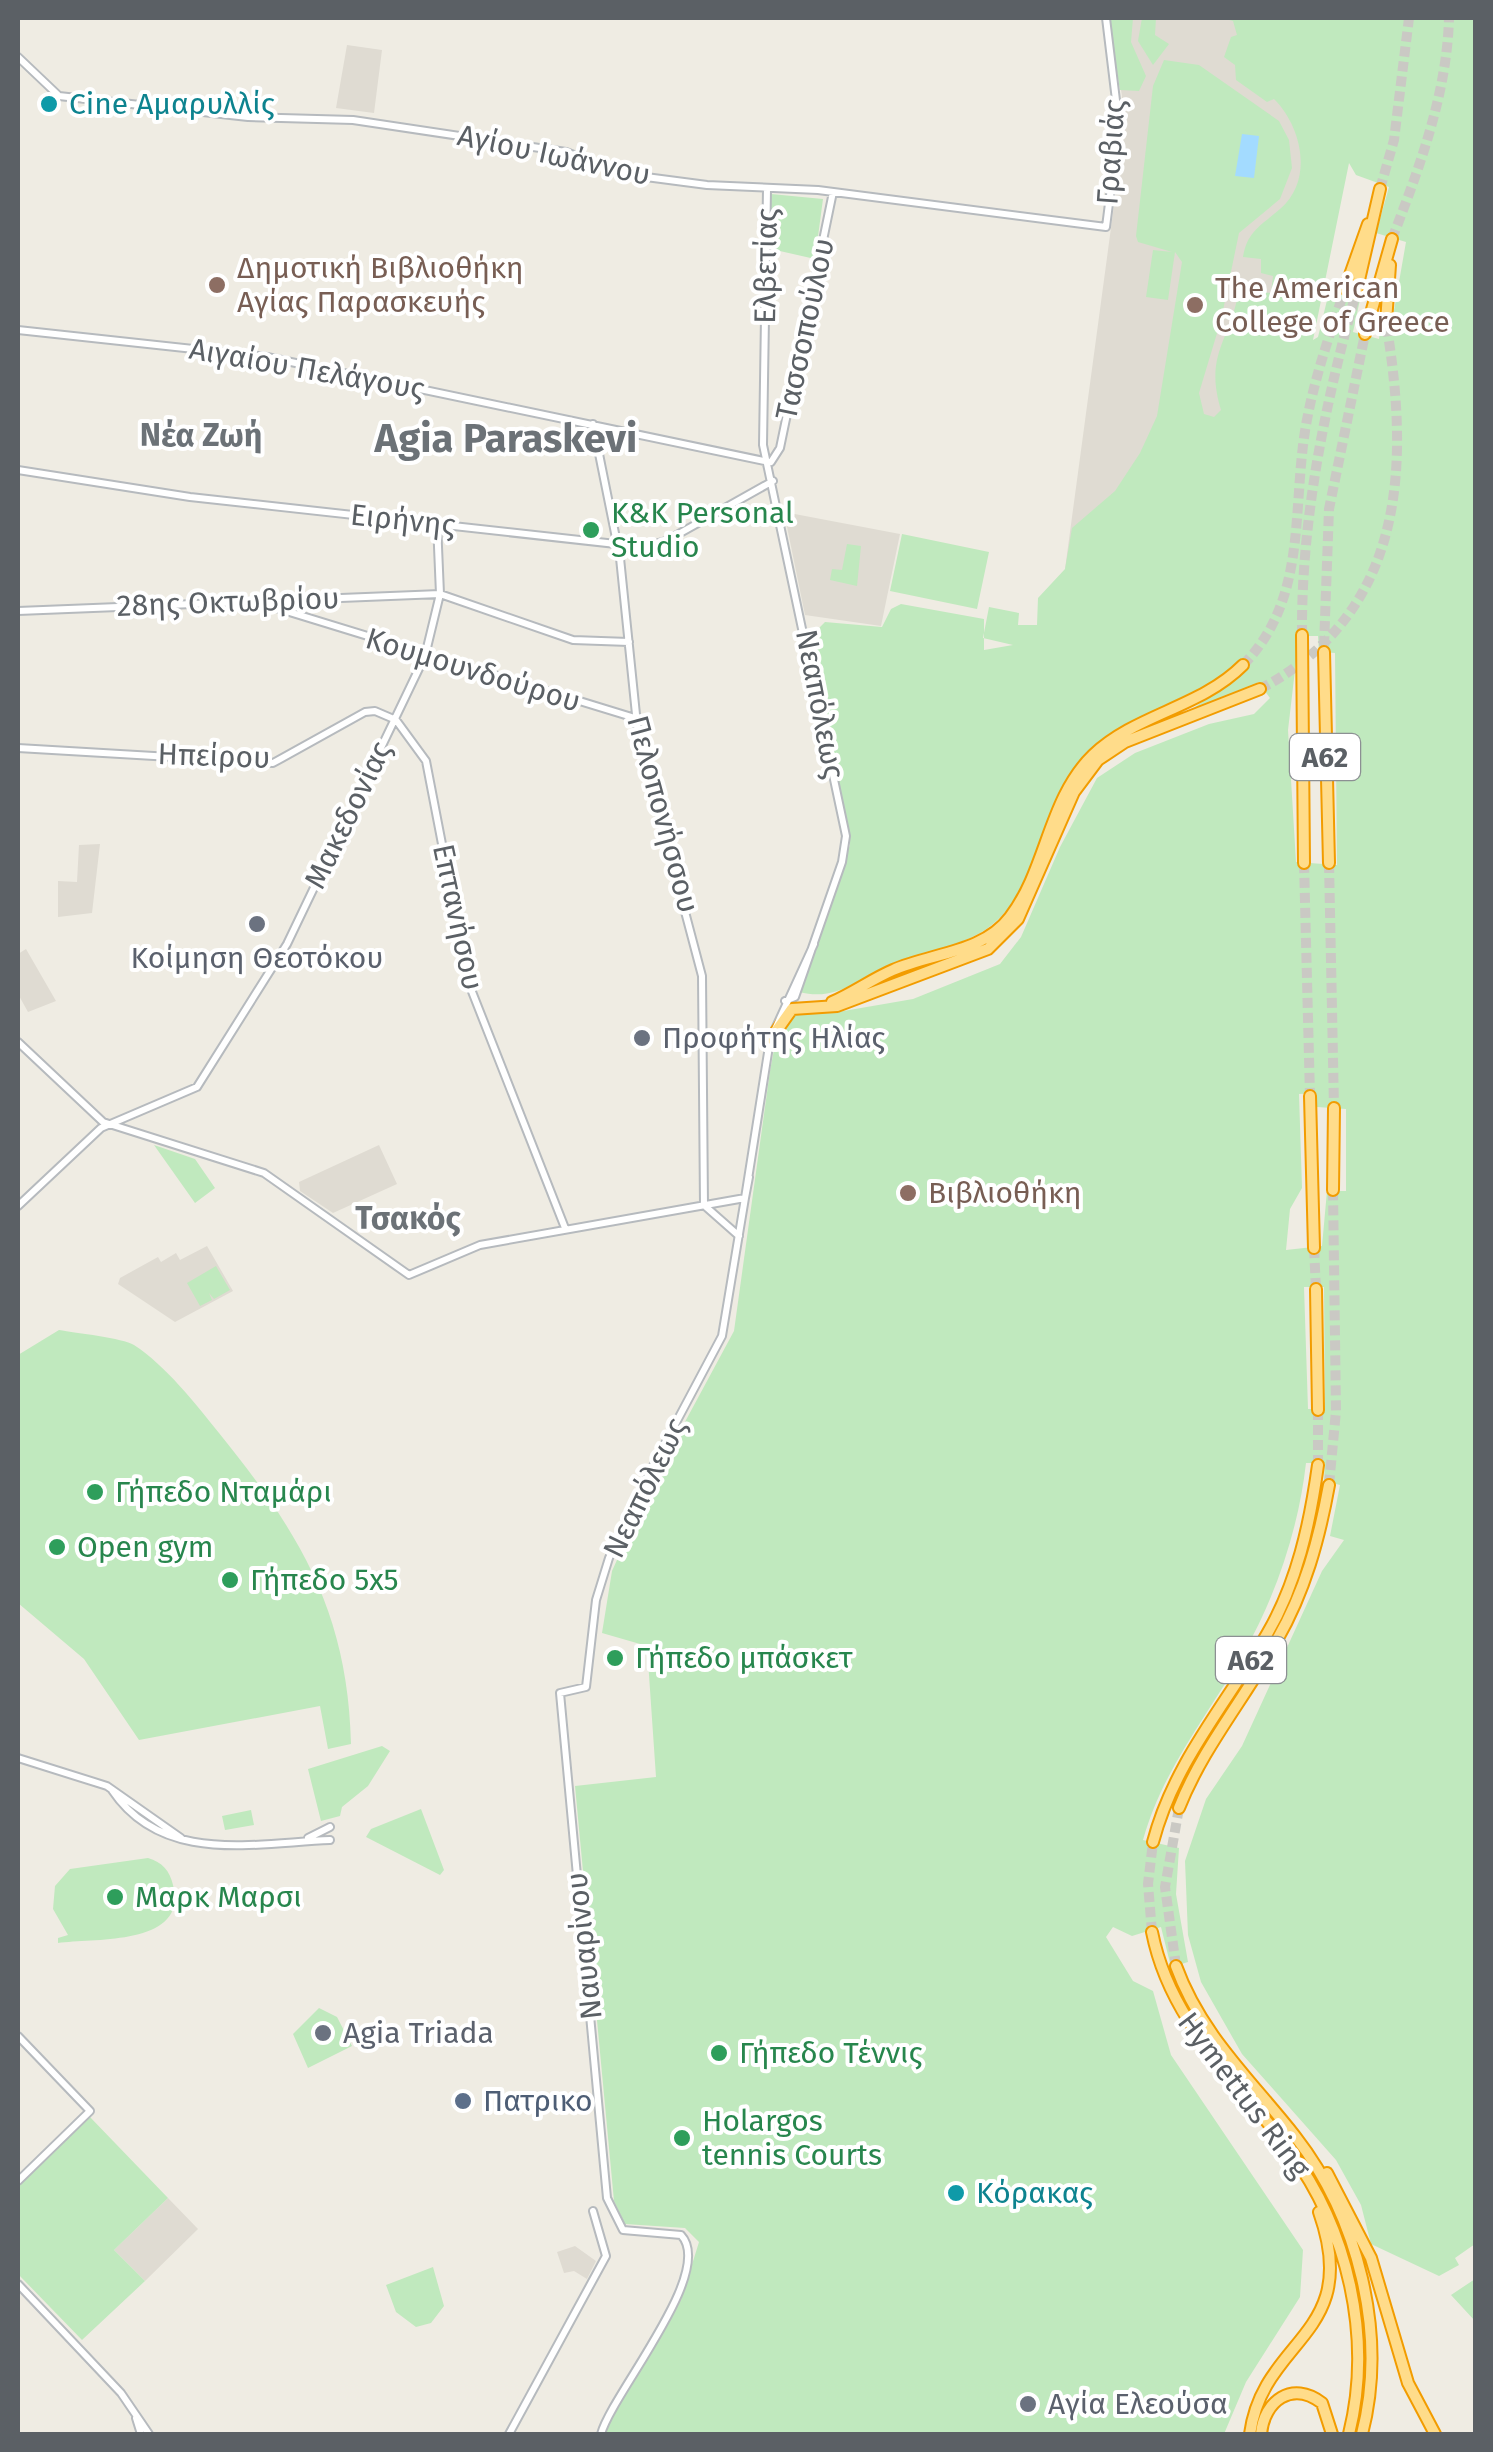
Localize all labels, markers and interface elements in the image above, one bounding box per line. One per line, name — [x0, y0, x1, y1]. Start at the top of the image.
place label: Cine Αμαρυλλίς — [69, 86, 275, 122]
marker: Cine Αμαρυλλίς — [38, 93, 60, 115]
street label: Γραβιάς — [1089, 98, 1133, 206]
street label: Αγίου Ιωάννου — [454, 117, 654, 193]
street label: Ελβετίας — [747, 208, 785, 324]
street label: Τασσοπούλου — [768, 235, 842, 423]
place label: Δημοτική Βιβλιοθήκη Αγίας Παρασκευής — [237, 250, 524, 320]
place label: The American College of Greece — [1215, 270, 1450, 340]
marker: Δημοτική Βιβλιοθήκη Αγίας Παρασκευής — [206, 274, 228, 296]
marker: The American College of Greece — [1184, 294, 1206, 316]
street label: Αιγαίου Πελάγους — [187, 331, 427, 407]
district label: Agia Paraskevi — [374, 415, 637, 463]
district label: Νέα Ζωή — [140, 416, 262, 454]
place label: K&K Personal Studio — [611, 495, 794, 565]
street label: Ειρήνης — [349, 497, 457, 543]
marker: K&K Personal Studio — [580, 519, 602, 541]
street label: 28ης Οκτωβρίου — [116, 580, 340, 624]
street label: Κουμουνδούρου — [361, 620, 585, 720]
street label: Νεαπόλεως — [788, 626, 852, 782]
street label: Πελοπονήσσου — [619, 711, 707, 917]
road number: Α62 — [1290, 734, 1360, 780]
street label: Ηπείρου — [157, 736, 271, 776]
street label: Μακεδονίας — [297, 736, 399, 894]
street label: Επτανήσου — [425, 841, 491, 993]
marker: Κοίμηση Θεοτόκου — [246, 913, 268, 935]
place label: Κοίμηση Θεοτόκου — [131, 940, 384, 976]
place label: Προφήτης Ηλίας — [662, 1020, 885, 1056]
marker: Προφήτης Ηλίας — [631, 1027, 653, 1049]
place label: Βιβλιοθήκη — [928, 1175, 1082, 1211]
marker: Βιβλιοθήκη — [897, 1182, 919, 1204]
district label: Τσακός — [355, 1199, 461, 1237]
street label: Νεαπόλεως — [596, 1412, 694, 1564]
place label: Γήπεδο Νταμάρι — [115, 1474, 332, 1510]
marker: Γήπεδο Νταμάρι — [84, 1481, 106, 1503]
place label: Open gym — [77, 1529, 214, 1565]
marker: Open gym — [46, 1536, 68, 1558]
place label: Γήπεδο 5x5 — [250, 1562, 398, 1598]
marker: Γήπεδο 5x5 — [219, 1569, 241, 1591]
road number: Α62 — [1216, 1637, 1286, 1683]
place label: Γήπεδο μπάσκετ — [635, 1640, 853, 1676]
marker: Γήπεδο μπάσκετ — [604, 1647, 626, 1669]
street label: Ναυαρίνου — [558, 1871, 610, 2021]
place label: Μαρκ Μαρσι — [135, 1879, 302, 1915]
marker: Μαρκ Μαρσι — [104, 1886, 126, 1908]
street label: Hymettus Ring — [1170, 2005, 1318, 2185]
place label: Agia Triada — [343, 2015, 494, 2051]
marker: Agia Triada — [312, 2022, 334, 2044]
place label: Γήπεδο Τέννις — [739, 2035, 923, 2071]
marker: Γήπεδο Τέννις — [708, 2042, 730, 2064]
place label: Πατρικο — [483, 2083, 593, 2119]
marker: Πατρικο — [452, 2090, 474, 2112]
place label: Holargos tennis Courts — [702, 2103, 882, 2173]
marker: Holargos tennis Courts — [671, 2127, 693, 2149]
place label: Κόρακας — [976, 2175, 1093, 2211]
marker: Κόρακας — [945, 2182, 967, 2204]
place label: Αγία Ελεούσα — [1048, 2386, 1228, 2422]
marker: Αγία Ελεούσα — [1017, 2393, 1039, 2415]

